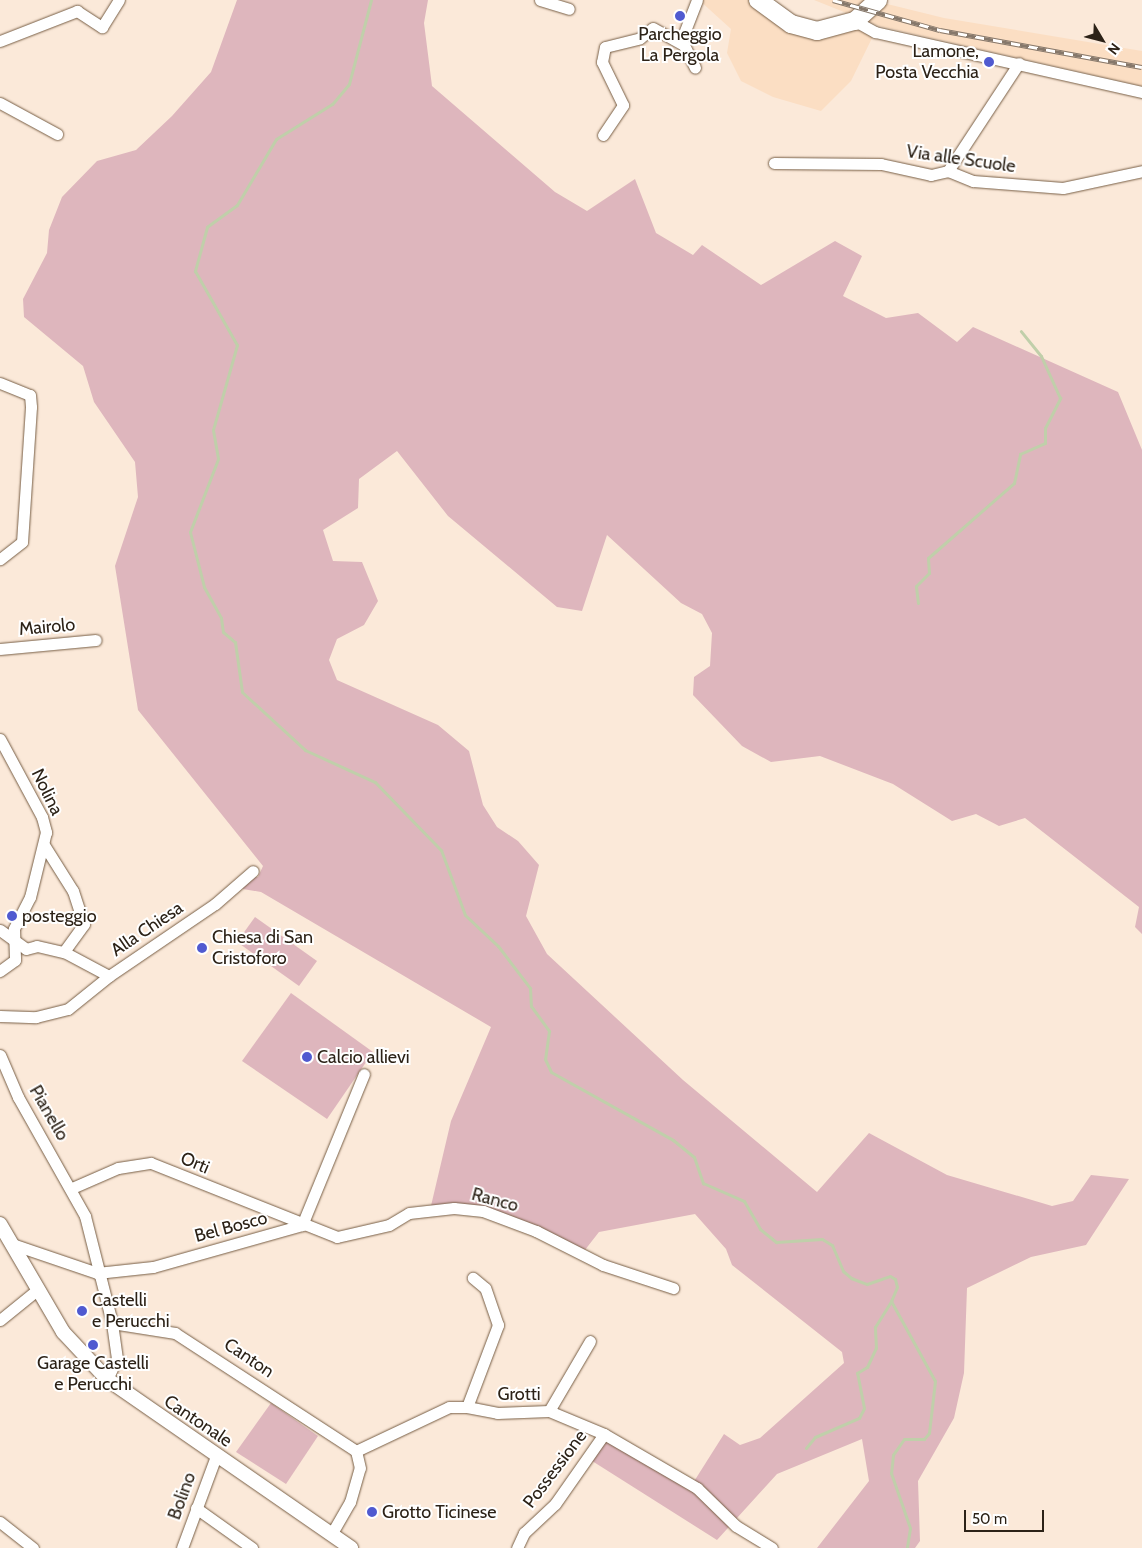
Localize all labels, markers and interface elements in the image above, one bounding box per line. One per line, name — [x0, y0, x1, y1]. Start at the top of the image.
marker: Parcheggio La Pergola — [674, 10, 686, 22]
north arrow — [1077, 15, 1127, 65]
place label: Parcheggio La Pergola — [638, 24, 722, 66]
text: N — [1104, 40, 1124, 58]
place label: Lamone, Posta Vecchia — [875, 41, 979, 84]
marker: Lamone, Posta Vecchia — [983, 56, 995, 68]
street label: Via alle Scuole — [905, 141, 1017, 177]
street label: Mairolo — [18, 614, 76, 640]
street label: Nolina — [27, 765, 67, 819]
street label: Alla Chiesa — [107, 897, 187, 961]
place label: posteggio — [22, 905, 97, 927]
marker: posteggio — [6, 910, 18, 922]
place label: Chiesa di San Cristoforo — [212, 927, 313, 970]
marker: Chiesa di San Cristoforo — [196, 942, 208, 954]
place label: Calcio allievi — [317, 1046, 410, 1068]
marker: Calcio allievi — [301, 1051, 313, 1063]
street label: Pianello — [25, 1082, 73, 1144]
street label: Orti — [177, 1147, 213, 1179]
street label: Ranco — [469, 1183, 521, 1217]
street label: Bel Bosco — [192, 1207, 270, 1247]
place label: Castelli e Perucchi — [92, 1290, 169, 1332]
marker: Castelli e Perucchi — [76, 1305, 88, 1317]
street label: Canton — [220, 1334, 278, 1382]
marker: Garage Castelli e Perucchi — [87, 1339, 99, 1351]
place label: Garage Castelli e Perucchi — [37, 1353, 149, 1396]
street label: Grotti — [497, 1383, 541, 1405]
street label: Cantonale — [160, 1390, 236, 1452]
street label: Possessione — [519, 1426, 591, 1512]
street label: Bolino — [164, 1469, 200, 1523]
scale bar — [967, 1500, 1047, 1532]
place label: Grotto Ticinese — [382, 1501, 496, 1523]
marker: Grotto Ticinese — [366, 1506, 378, 1518]
text: 50 m — [972, 1510, 1007, 1528]

